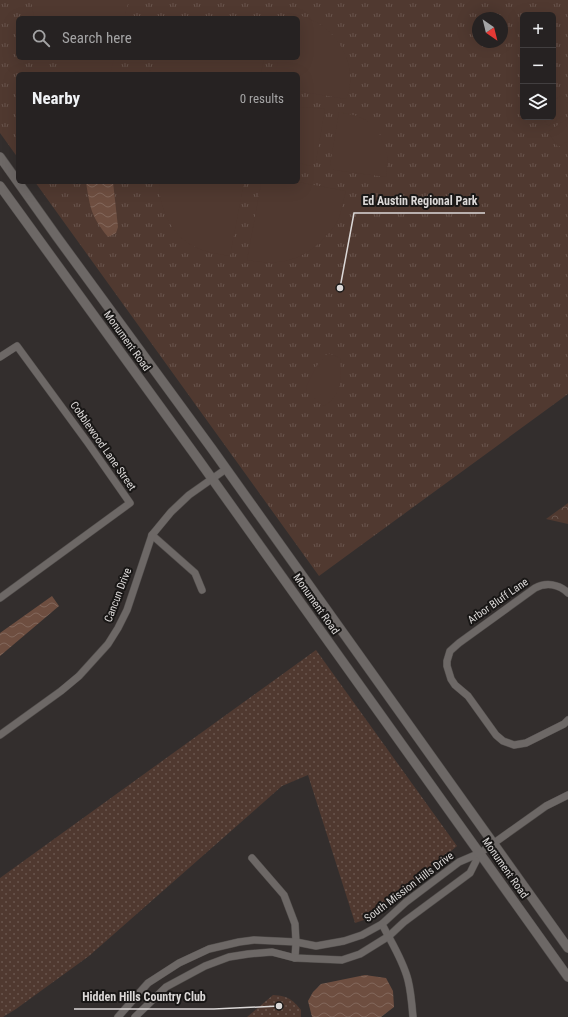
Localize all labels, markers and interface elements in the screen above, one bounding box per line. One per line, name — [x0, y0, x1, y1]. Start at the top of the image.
north arrow — [472, 12, 508, 48]
map controls — [520, 12, 556, 120]
button: + — [520, 12, 556, 48]
search box — [16, 16, 300, 60]
icon: search — [30, 27, 52, 49]
text: Search here — [62, 29, 132, 47]
button: − — [520, 48, 556, 84]
button: layers — [520, 84, 556, 120]
text: Nearby — [32, 88, 80, 108]
text: 0 results — [240, 91, 284, 106]
callout: Ed Austin Regional Park — [354, 189, 485, 213]
text: Ed Austin Regional Park — [362, 194, 478, 208]
street label: Monument Road — [101, 308, 153, 374]
street label: Cobblewood Lane Street — [67, 399, 139, 493]
street label: Cancun Drive — [102, 566, 134, 624]
street label: Monument Road — [290, 571, 342, 637]
street label: Arbor Bluff Lane — [465, 575, 531, 627]
street label: Monument Road — [479, 835, 531, 901]
street label: South Mission Hills Drive — [362, 849, 456, 925]
callout: Hidden Hills Country Club — [74, 985, 214, 1009]
text: Hidden Hills Country Club — [82, 990, 206, 1004]

